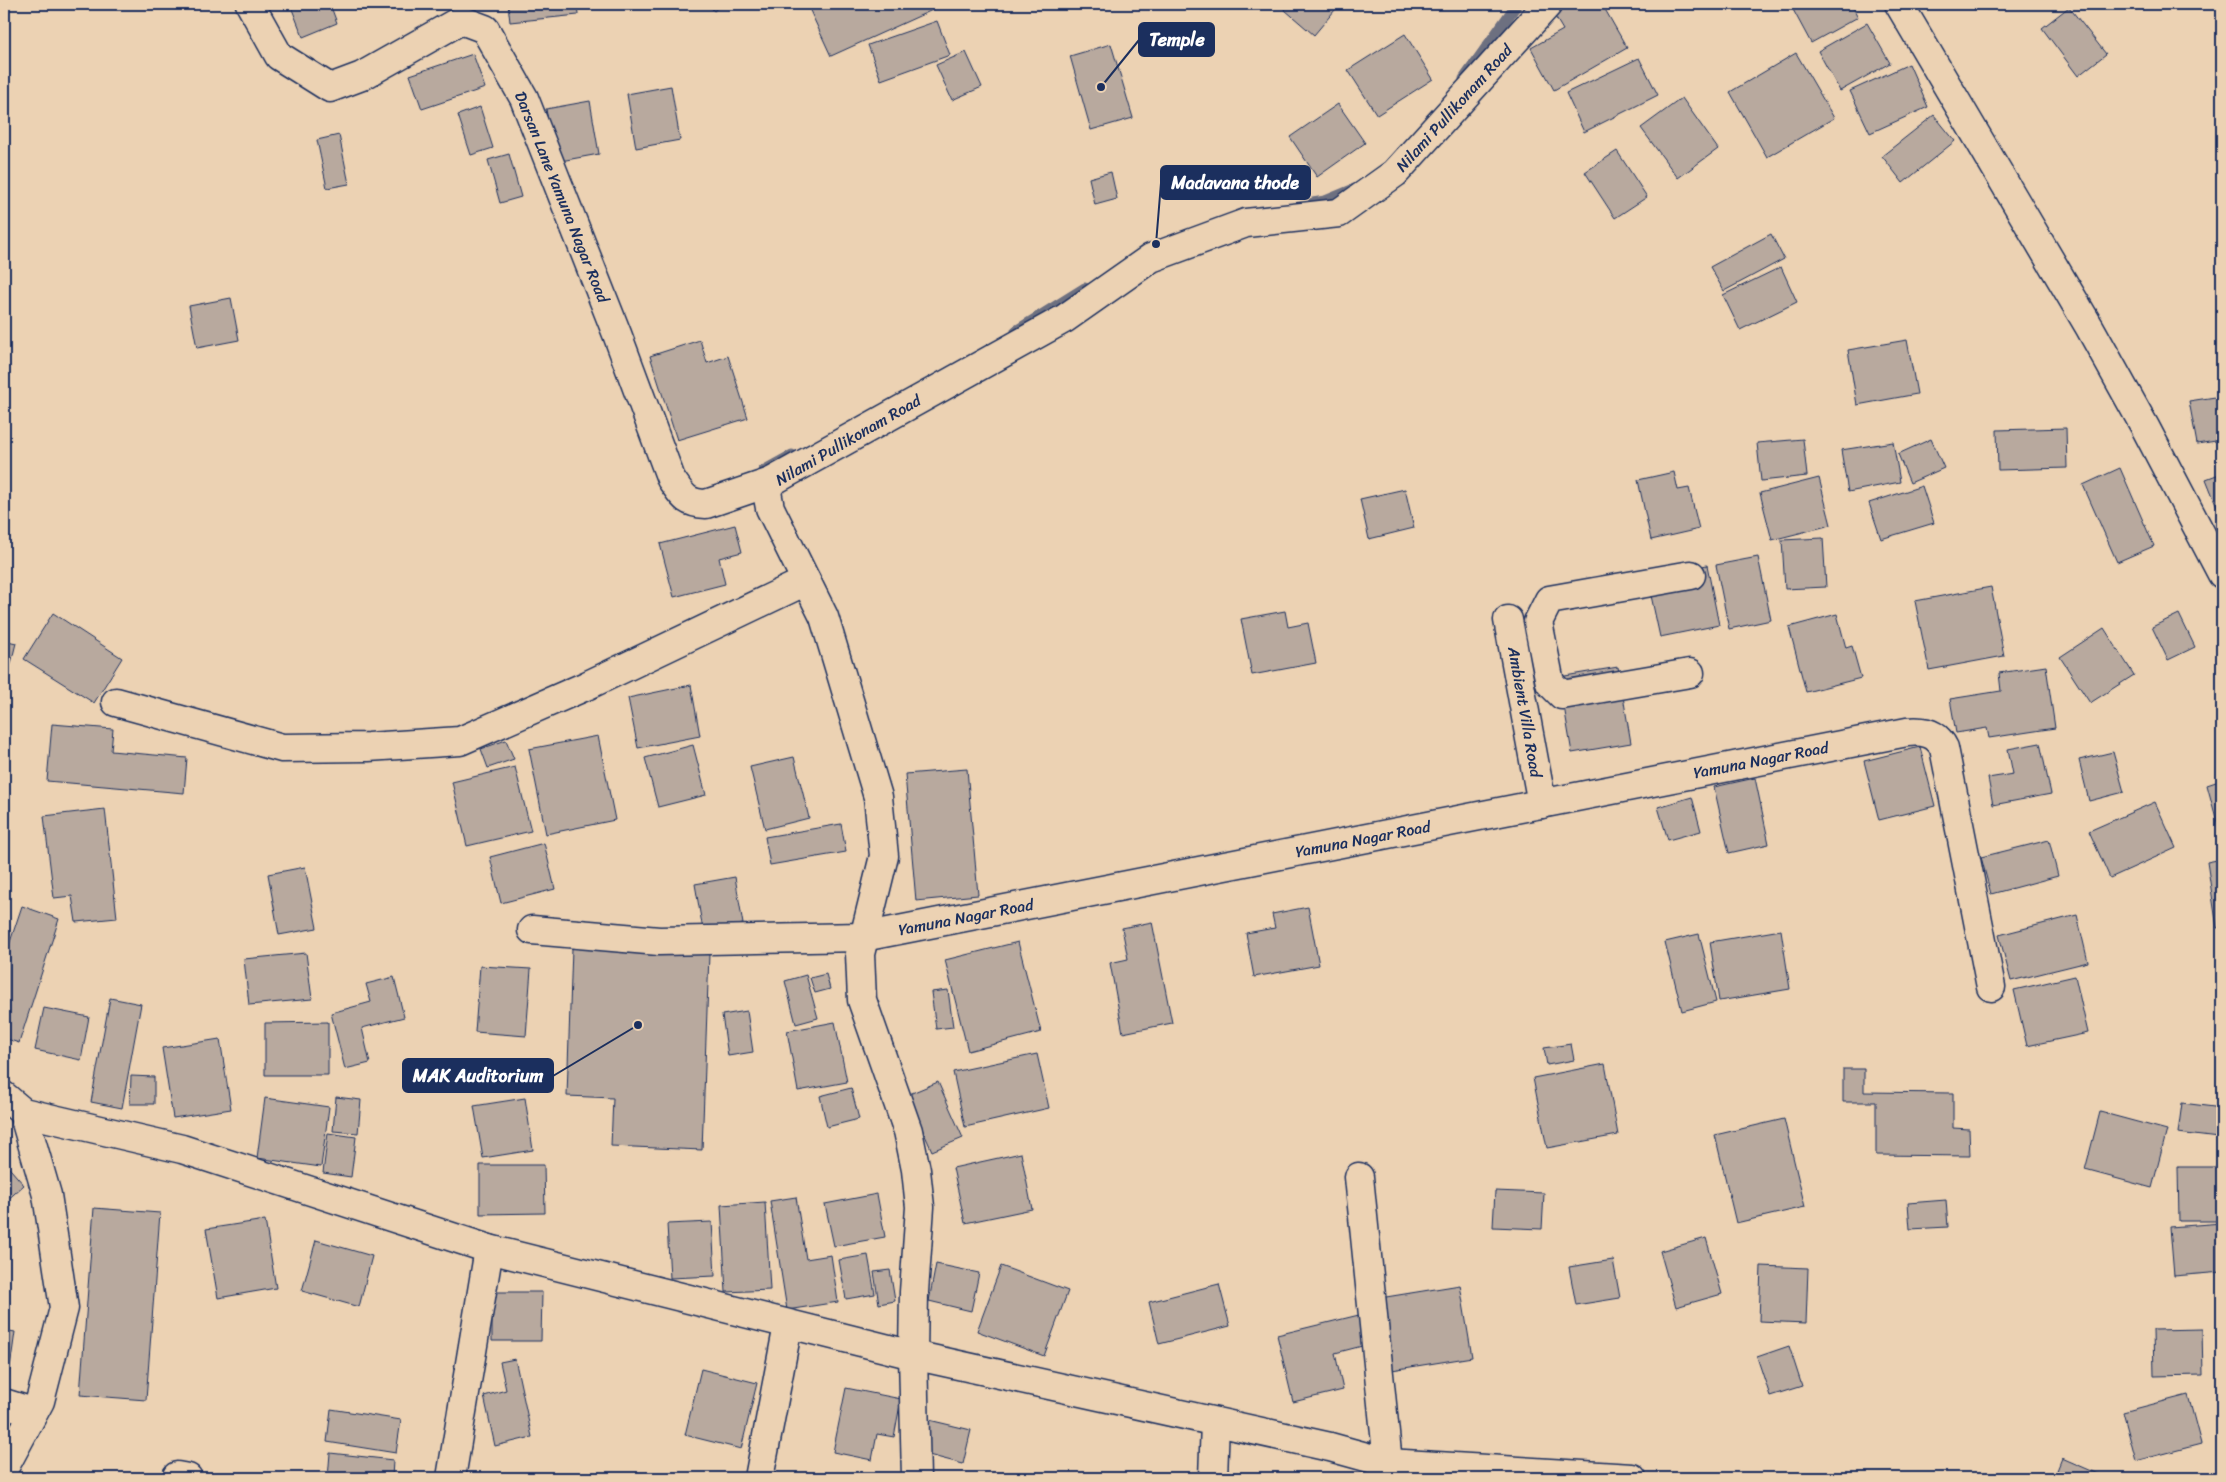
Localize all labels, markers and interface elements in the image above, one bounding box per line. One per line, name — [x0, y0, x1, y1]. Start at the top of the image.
callout: Temple — [1139, 23, 1214, 56]
text: Temple — [1149, 24, 1205, 56]
street label: Nilami Pullikonam Road — [1388, 36, 1521, 179]
street label: Darsan Lane Yamuna Nagar Road — [506, 87, 618, 309]
callout: Madavana thode — [1161, 166, 1310, 199]
text: Madavana thode — [1170, 167, 1299, 199]
street label: Nilami Pullikonam Road — [769, 385, 928, 494]
street label: Ambient Villa Road — [1499, 643, 1551, 781]
street label: Yamuna Nagar Road — [1691, 732, 1832, 787]
street label: Yamuna Nagar Road — [1293, 811, 1434, 866]
street label: Yamuna Nagar Road — [896, 889, 1037, 944]
callout: MAK Auditorium — [403, 1059, 553, 1092]
text: MAK Auditorium — [412, 1060, 543, 1092]

